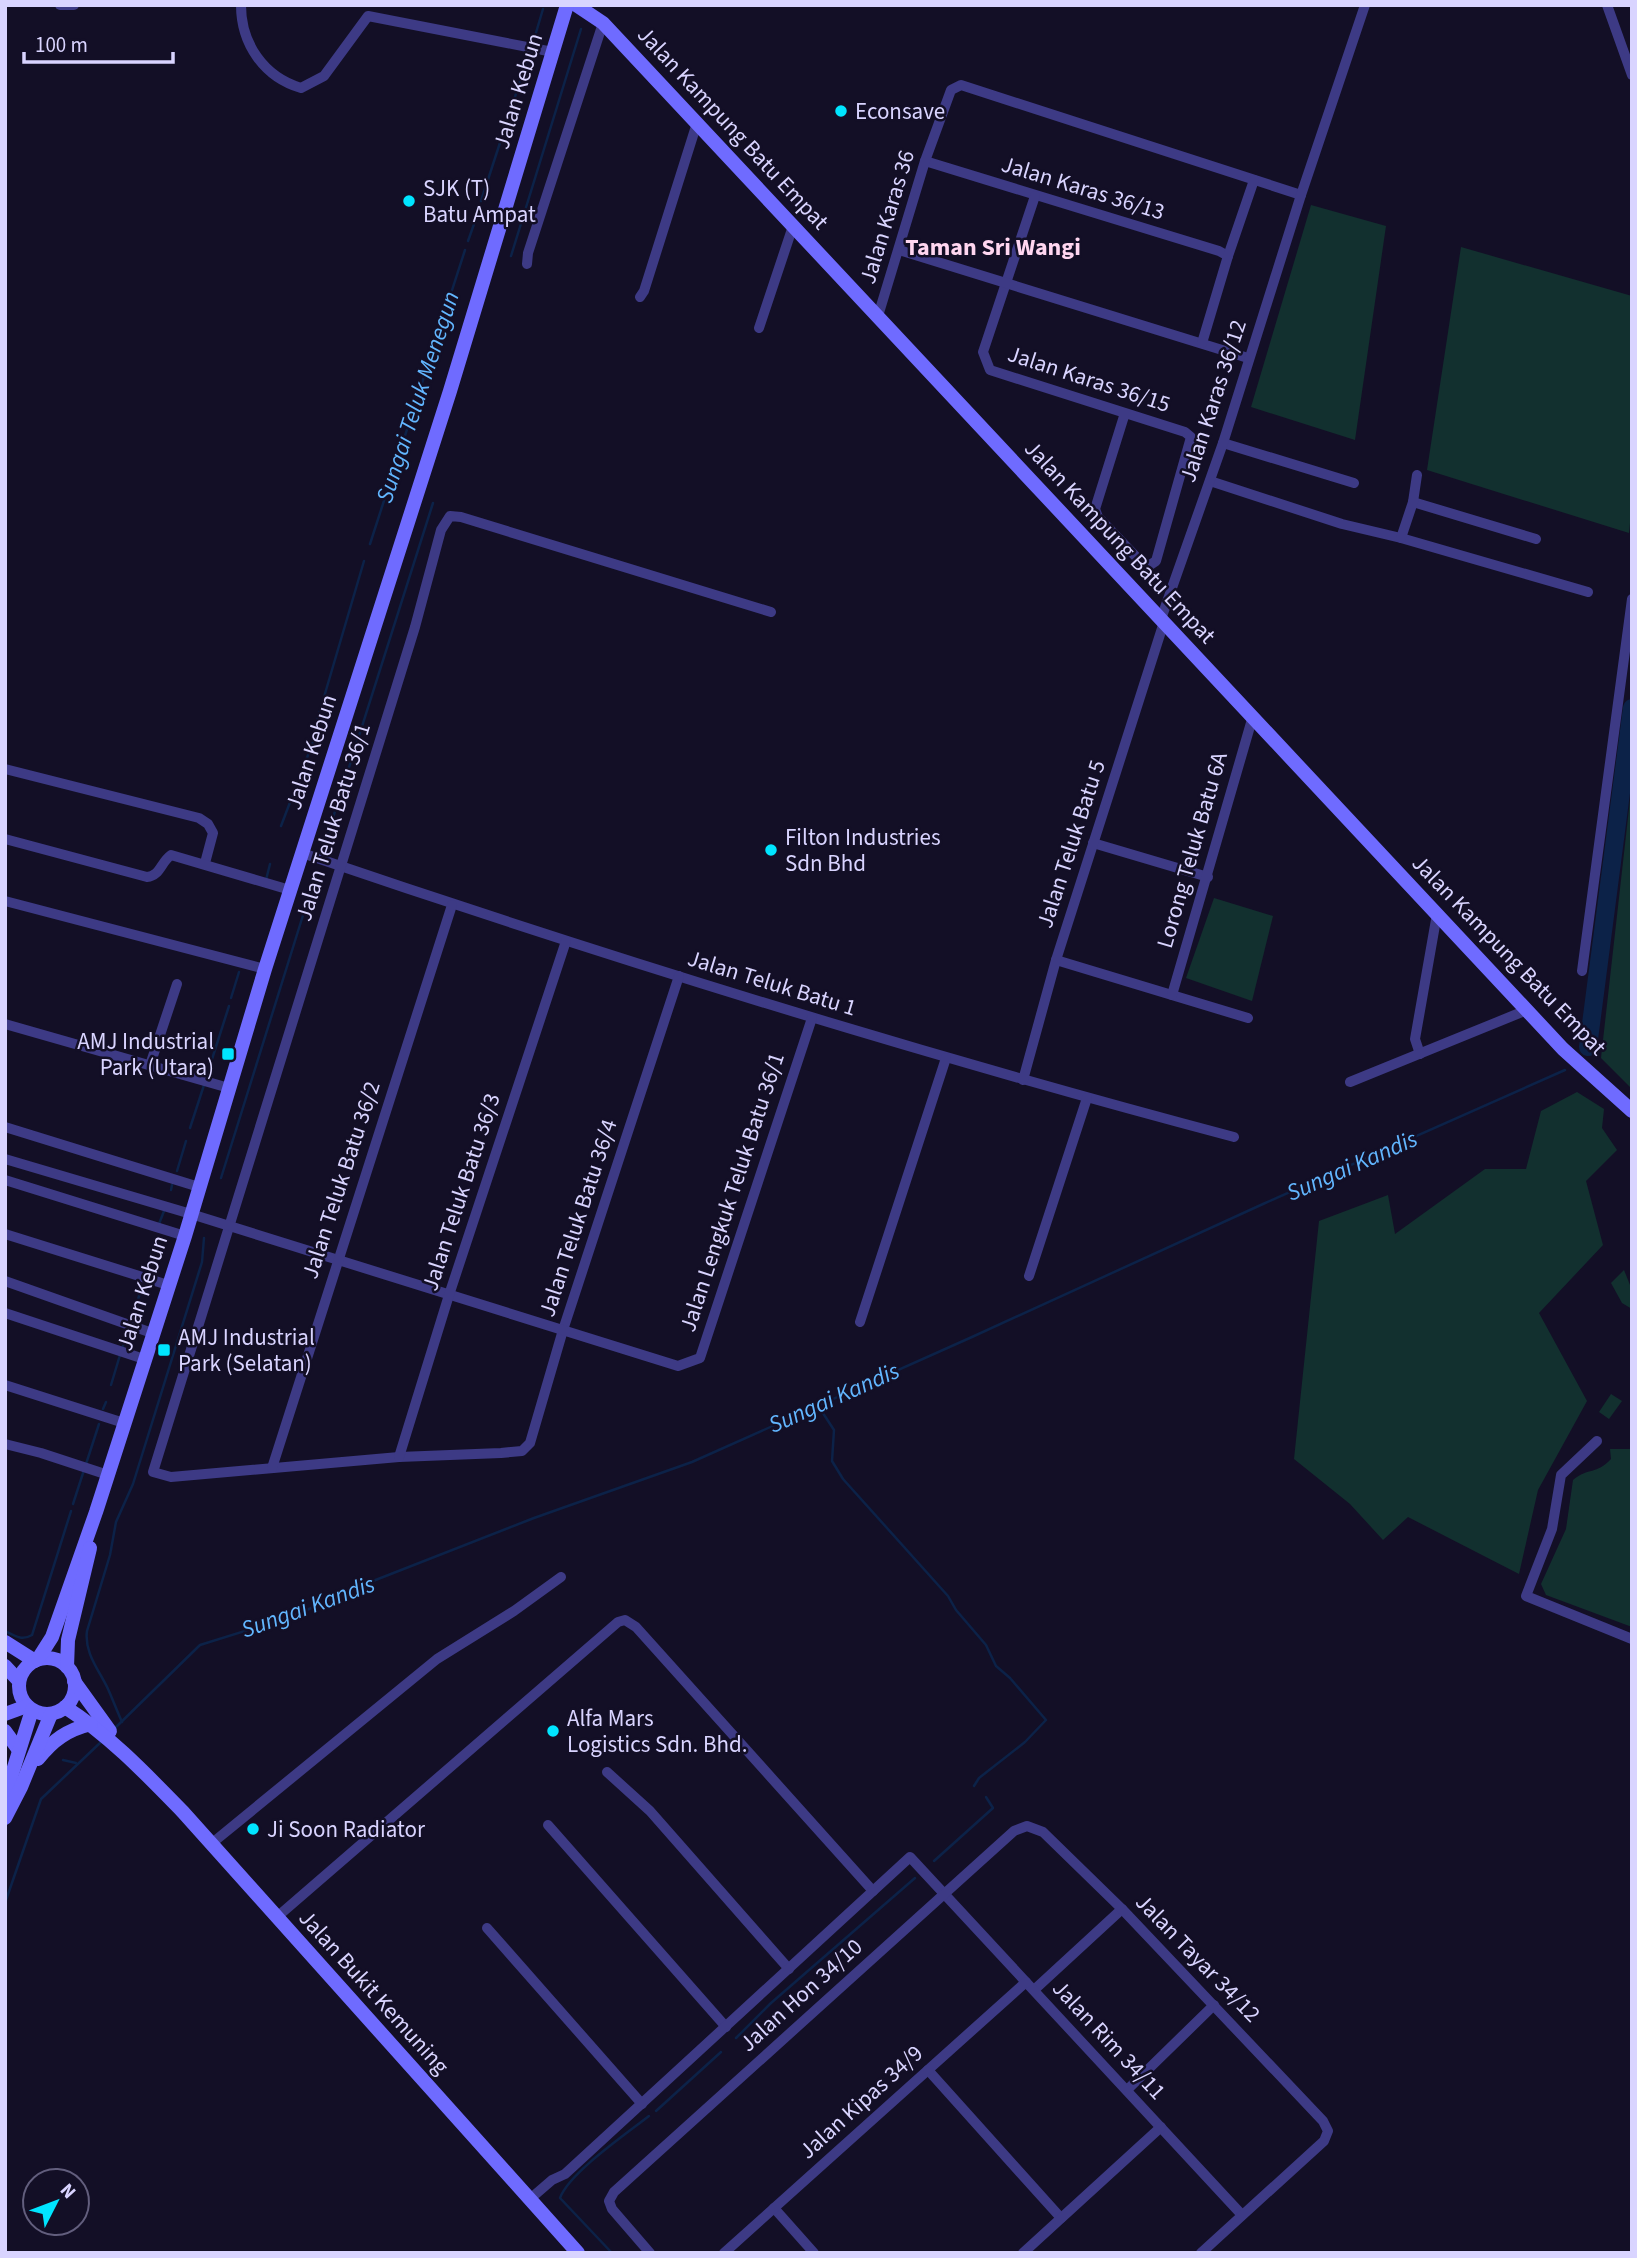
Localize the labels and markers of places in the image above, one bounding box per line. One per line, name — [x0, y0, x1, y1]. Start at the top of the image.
place label: Econsave — [855, 95, 945, 128]
marker: Econsave — [833, 103, 849, 119]
place label: SJK (T) Batu Ampat — [423, 172, 536, 231]
marker: SJK (T) Batu Ampat — [401, 193, 417, 209]
place label: Filton Industries Sdn Bhd — [785, 821, 941, 880]
marker: Filton Industries Sdn Bhd — [763, 842, 779, 858]
place label: AMJ Industrial Park (Utara) — [77, 1025, 214, 1084]
marker: AMJ Industrial Park (Utara) — [220, 1046, 236, 1062]
place label: AMJ Industrial Park (Selatan) — [178, 1321, 315, 1380]
marker: AMJ Industrial Park (Selatan) — [156, 1342, 172, 1358]
place label: Alfa Mars Logistics Sdn. Bhd. — [567, 1702, 747, 1761]
marker: Alfa Mars Logistics Sdn. Bhd. — [545, 1723, 561, 1739]
place label: Ji Soon Radiator — [267, 1813, 426, 1846]
marker: Ji Soon Radiator — [245, 1821, 261, 1837]

